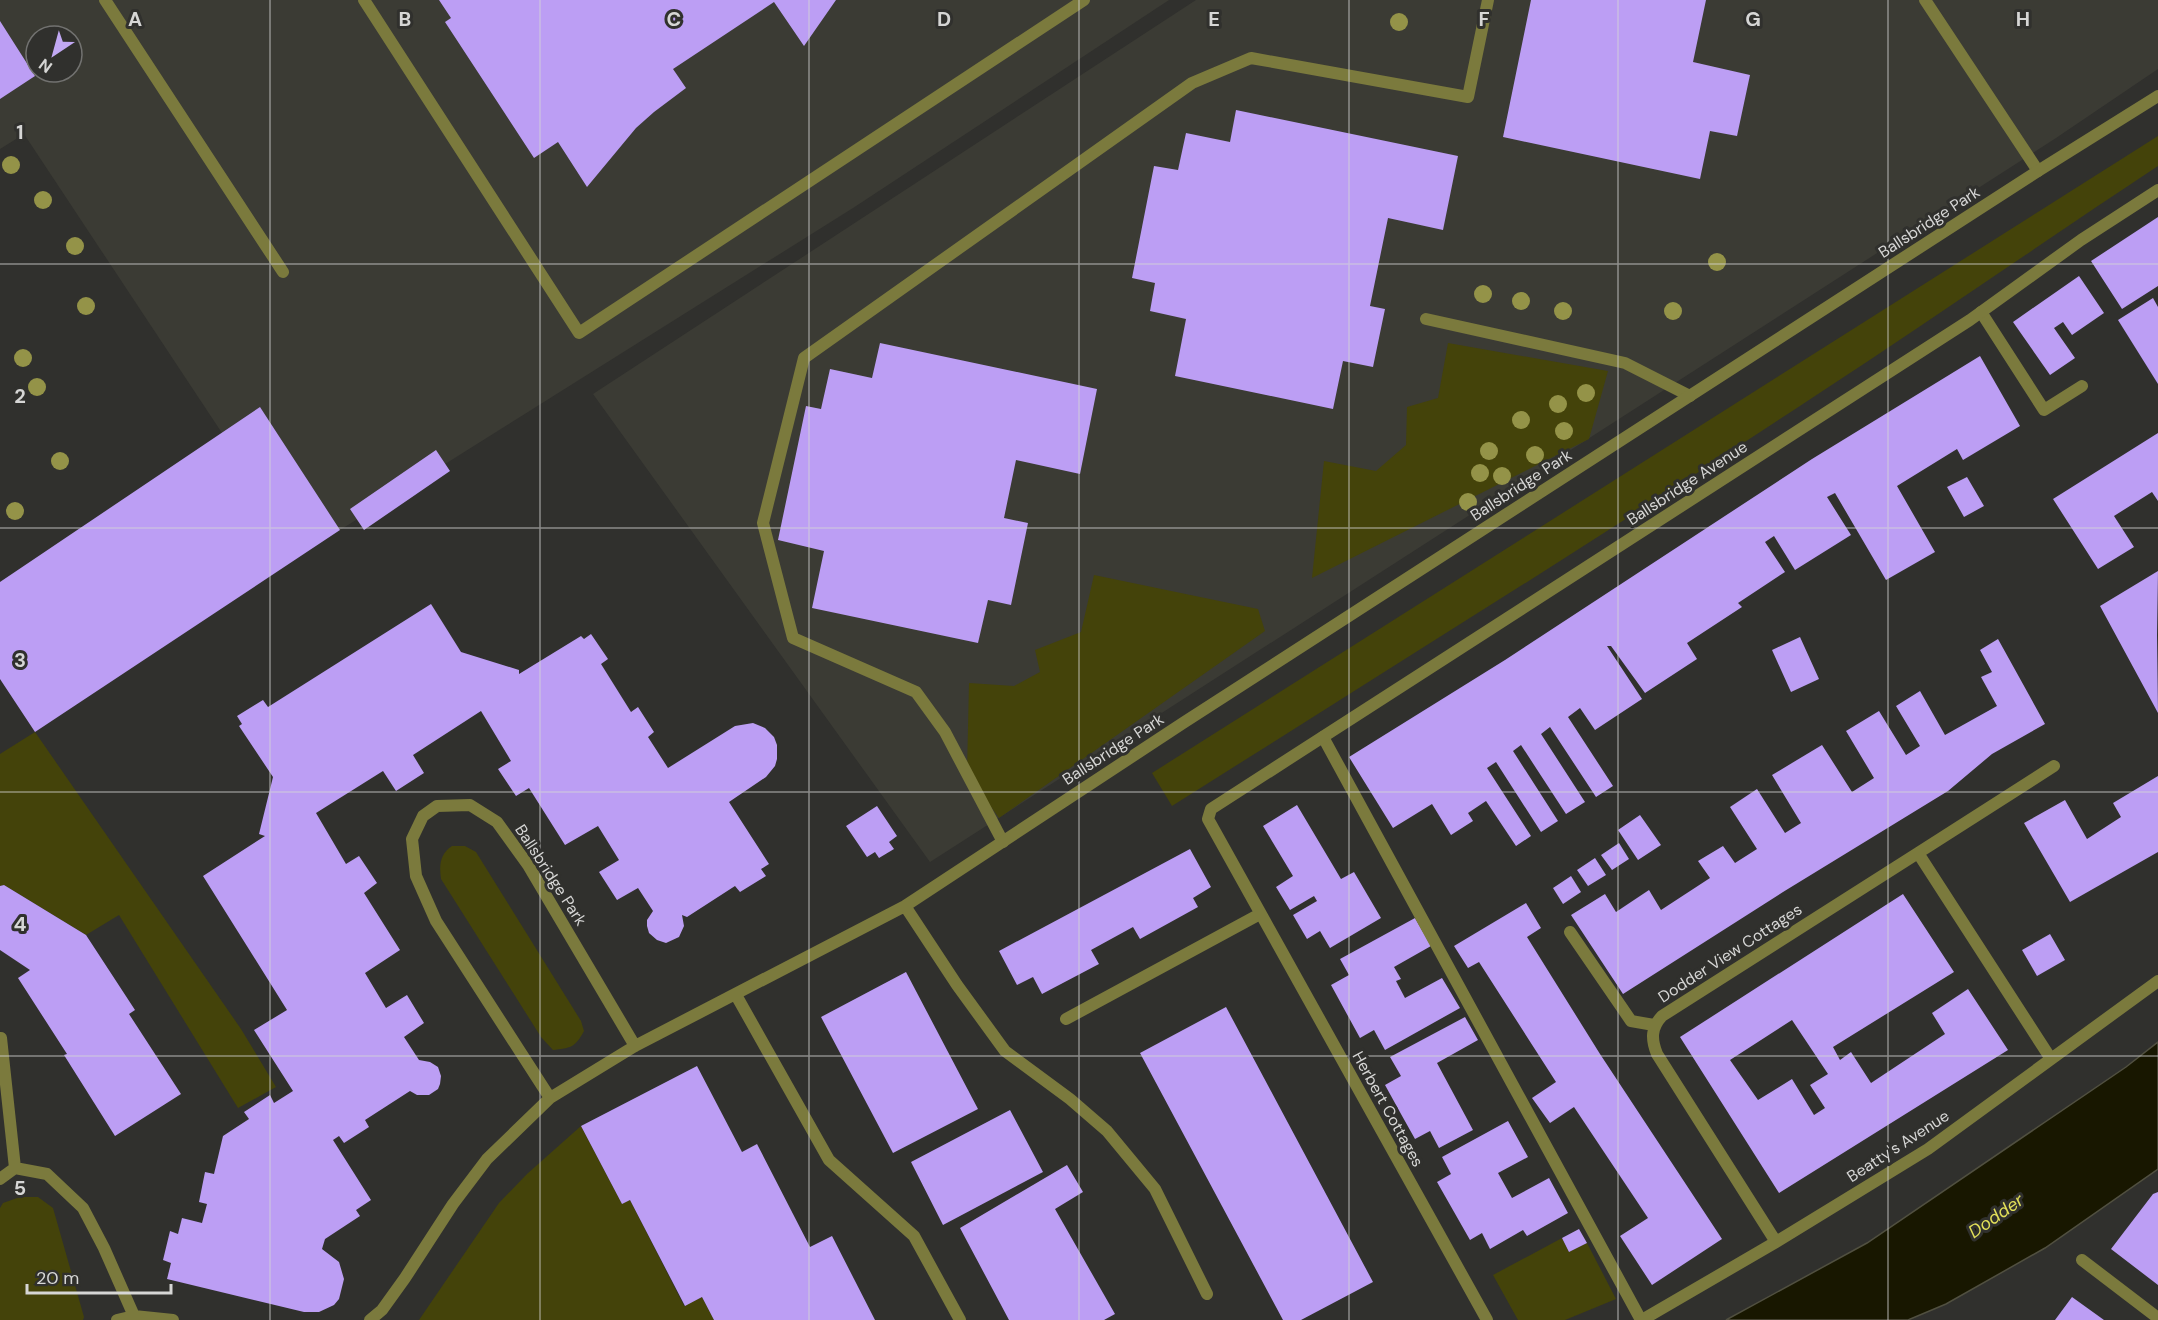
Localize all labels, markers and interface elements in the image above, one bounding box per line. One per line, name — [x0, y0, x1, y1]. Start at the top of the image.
text: A — [128, 6, 142, 32]
text: B — [399, 6, 411, 32]
text: C — [667, 6, 681, 32]
text: D — [937, 6, 951, 32]
text: E — [1208, 6, 1220, 32]
text: F — [1478, 6, 1490, 32]
text: G — [1745, 6, 1761, 32]
text: H — [2016, 6, 2030, 32]
north arrow — [24, 24, 84, 84]
text: N — [35, 54, 56, 78]
text: 1 — [16, 119, 24, 145]
street label: Ballsbridge Park — [1874, 181, 1984, 263]
text: 2 — [14, 383, 26, 409]
street label: Ballsbridge Avenue — [1623, 436, 1751, 530]
street label: Ballsbridge Park — [1466, 444, 1576, 526]
text: 3 — [14, 647, 26, 673]
street label: Ballsbridge Park — [1058, 708, 1168, 790]
street label: Ballsbridge Park — [510, 820, 592, 930]
street label: Dodder View Cottages — [1654, 899, 1806, 1007]
text: 4 — [14, 911, 27, 937]
street label: Herbert Cottages — [1348, 1047, 1428, 1171]
street label: Beatty's Avenue — [1843, 1105, 1953, 1187]
text: 5 — [14, 1175, 26, 1201]
water label: Dodder — [1964, 1187, 2030, 1244]
scale bar — [27, 1257, 171, 1295]
text: 20 m — [36, 1266, 79, 1290]

